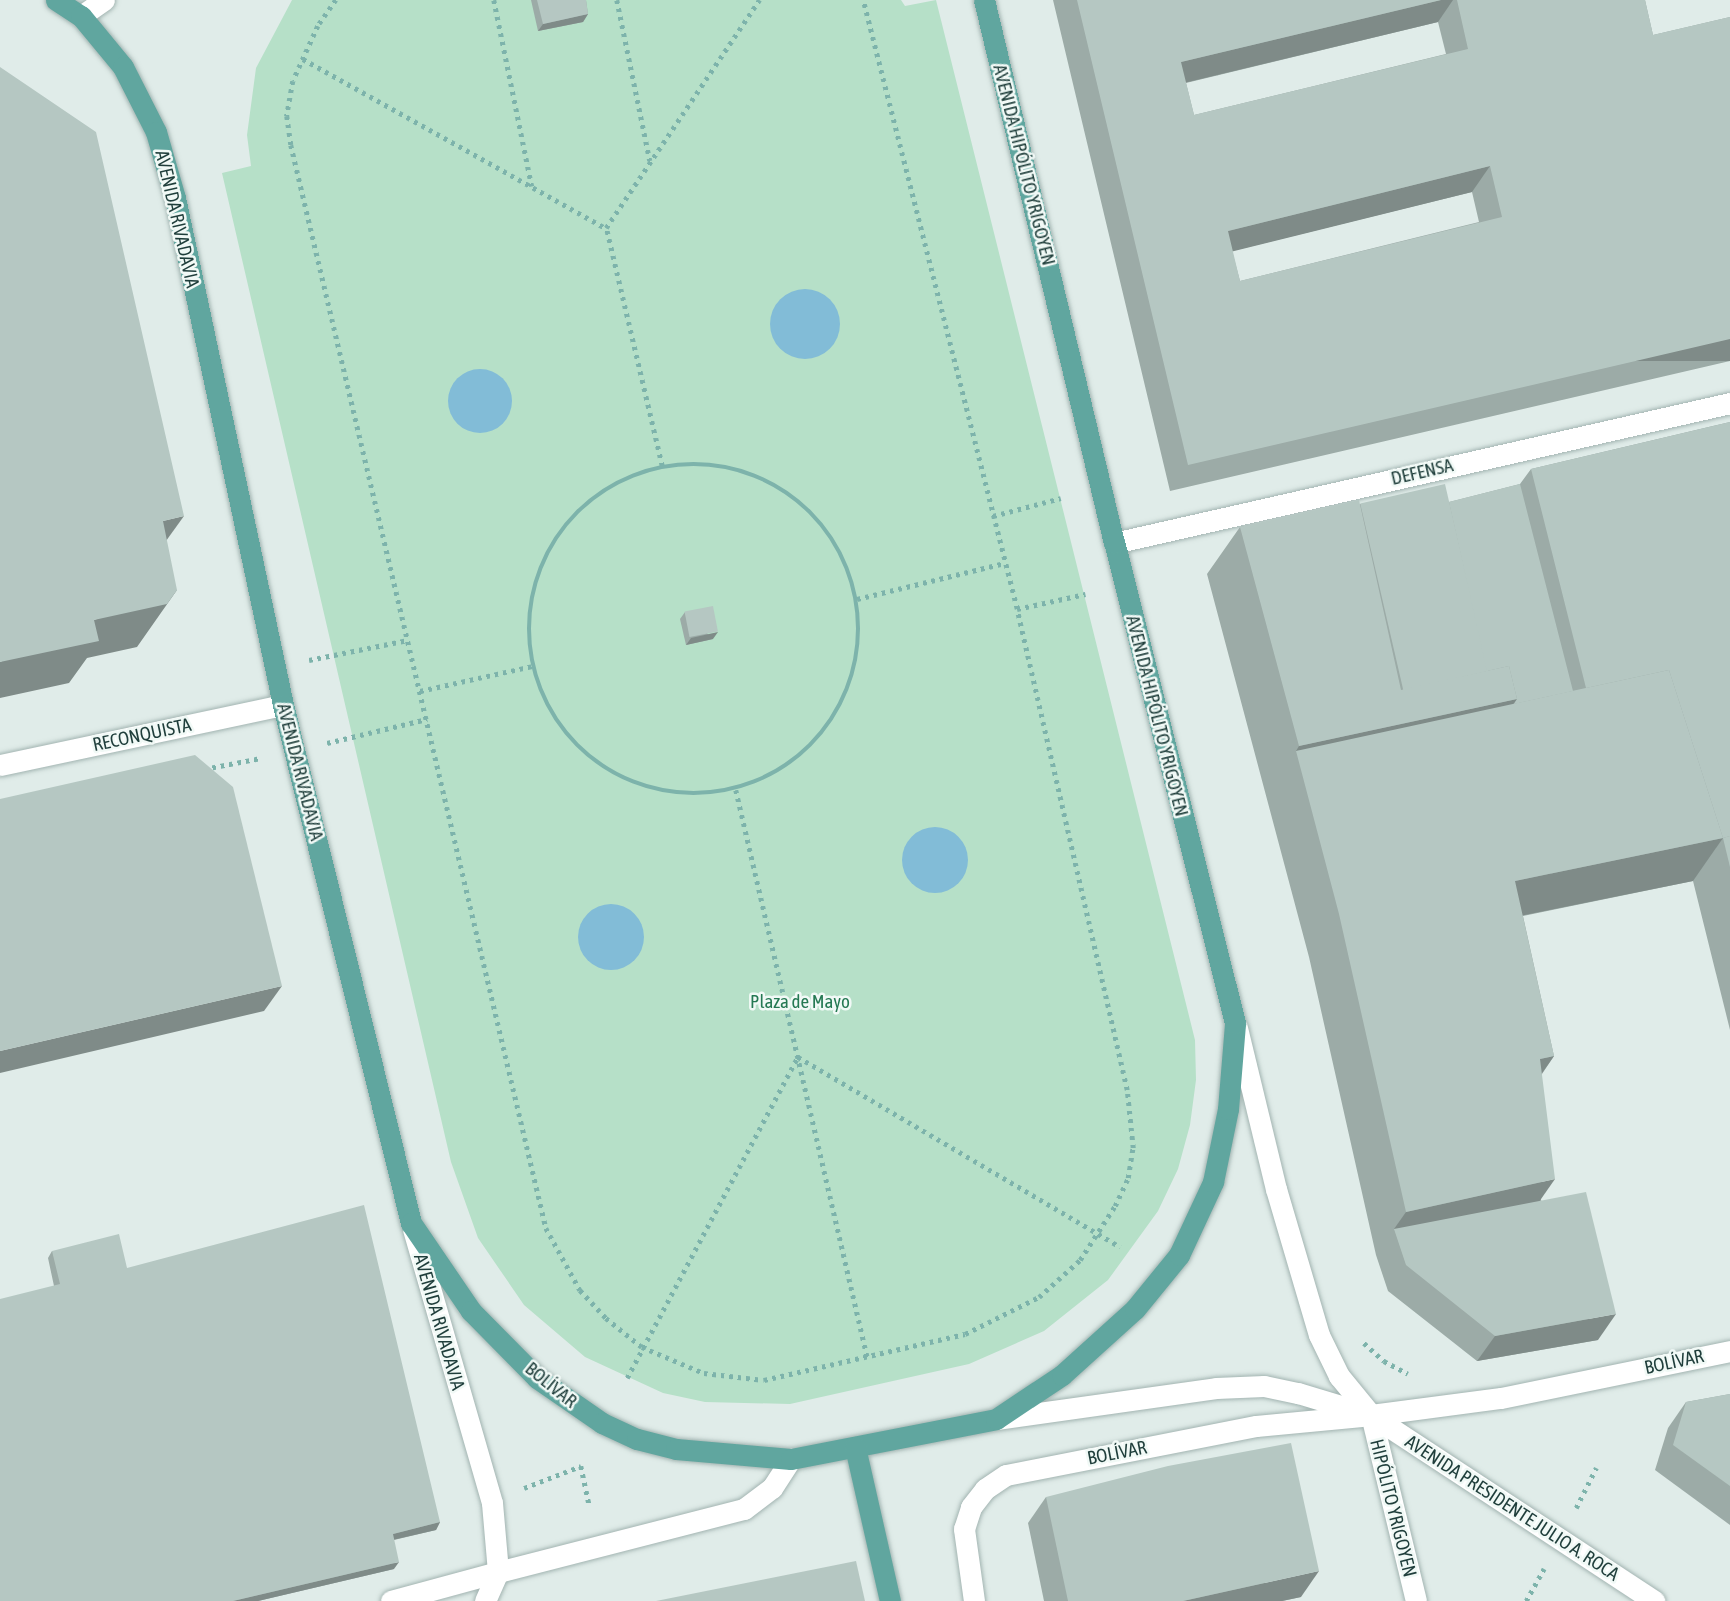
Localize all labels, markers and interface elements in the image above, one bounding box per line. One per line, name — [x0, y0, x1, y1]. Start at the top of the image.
street label: AVENIDA HIPÓLITO YRIGOYEN — [988, 62, 1060, 268]
street label: AVENIDA RIVADAVIA — [150, 148, 204, 290]
street label: DEFENSA — [1389, 454, 1455, 490]
street label: AVENIDA HIPÓLITO YRIGOYEN — [1121, 613, 1193, 819]
street label: AVENIDA RIVADAVIA — [272, 701, 328, 843]
street label: RECONQUISTA — [91, 713, 193, 757]
park label: Plaza de Mayo — [750, 991, 850, 1013]
street label: AVENIDA RIVADAVIA — [409, 1251, 469, 1393]
street label: BOLÍVAR — [1642, 1345, 1706, 1379]
street label: BOLÍVAR — [520, 1357, 582, 1413]
street label: AVENIDA PRESIDENTE JULIO A. ROCA — [1401, 1430, 1623, 1586]
street label: BOLÍVAR — [1085, 1436, 1149, 1470]
street label: HIPÓLITO YRIGOYEN — [1365, 1437, 1421, 1579]

